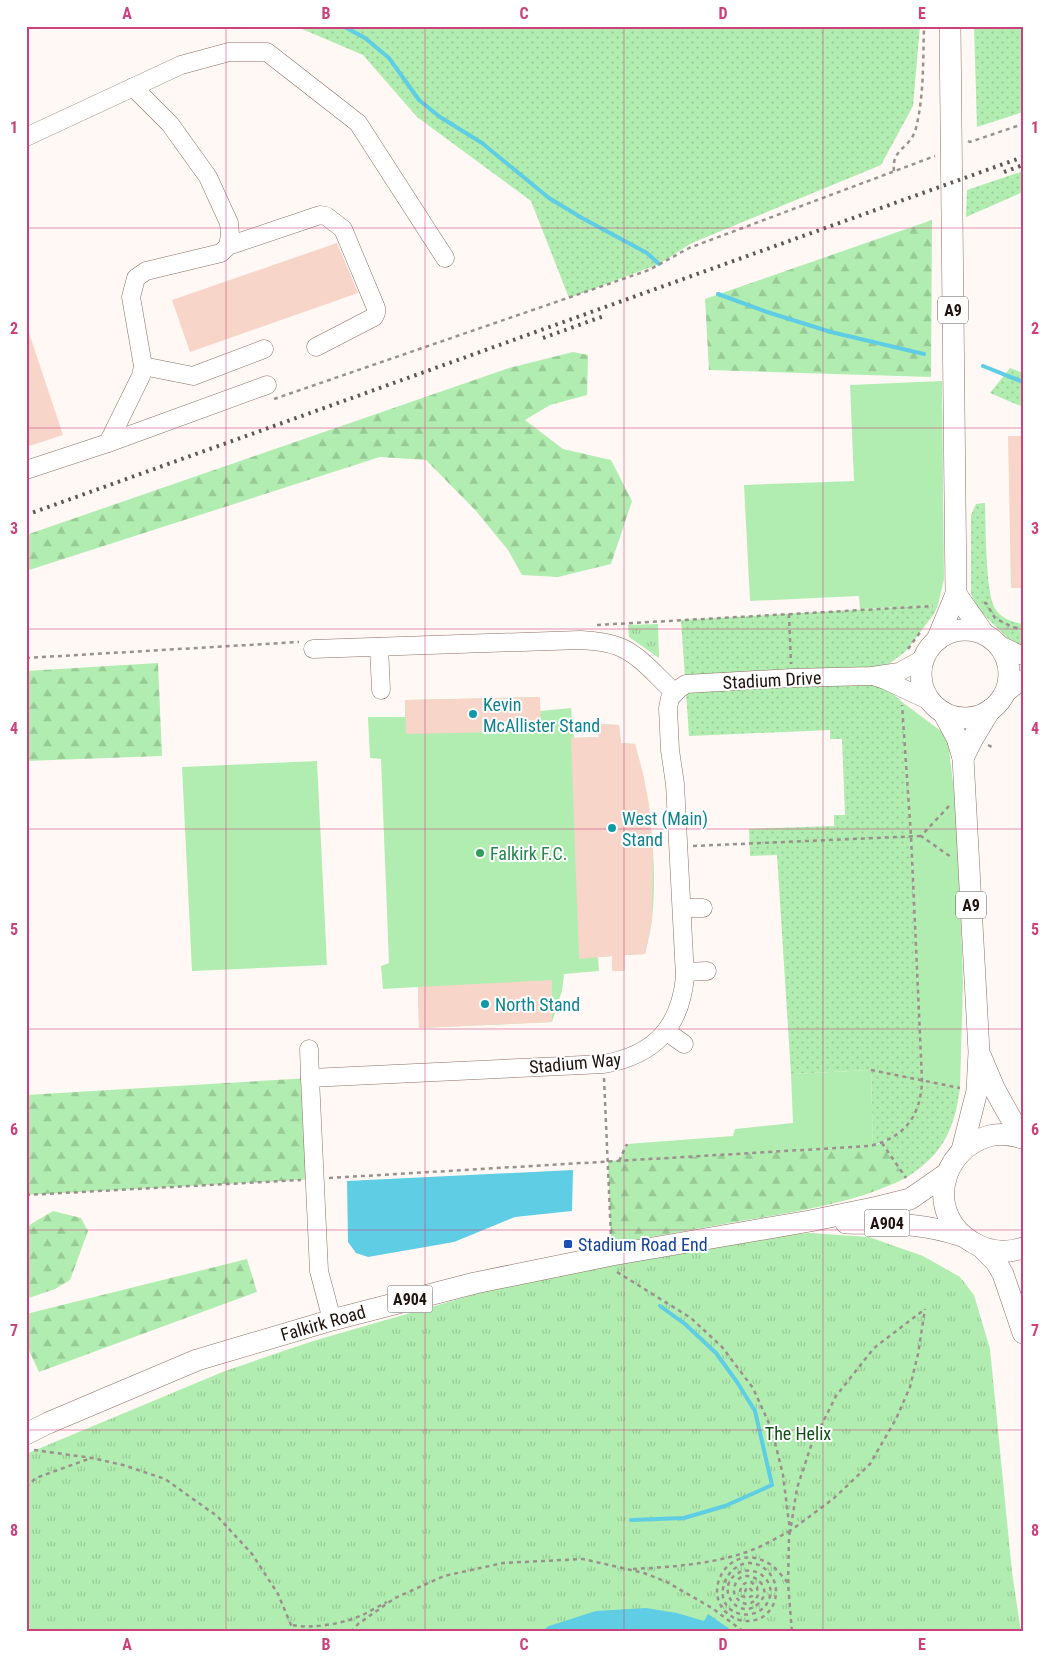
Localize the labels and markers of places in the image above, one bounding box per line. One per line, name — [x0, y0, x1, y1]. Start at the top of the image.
place label: Kevin McAllister Stand — [483, 694, 600, 736]
marker: Kevin McAllister Stand — [467, 708, 479, 720]
place label: West (Main) Stand — [622, 808, 708, 850]
marker: West (Main) Stand — [606, 822, 618, 834]
place label: Falkirk F.C. — [490, 843, 567, 864]
marker: Falkirk F.C. — [474, 847, 486, 859]
place label: North Stand — [495, 994, 580, 1015]
marker: North Stand — [479, 998, 491, 1010]
place label: Stadium Road End — [578, 1234, 708, 1255]
marker: Stadium Road End — [562, 1238, 574, 1250]

